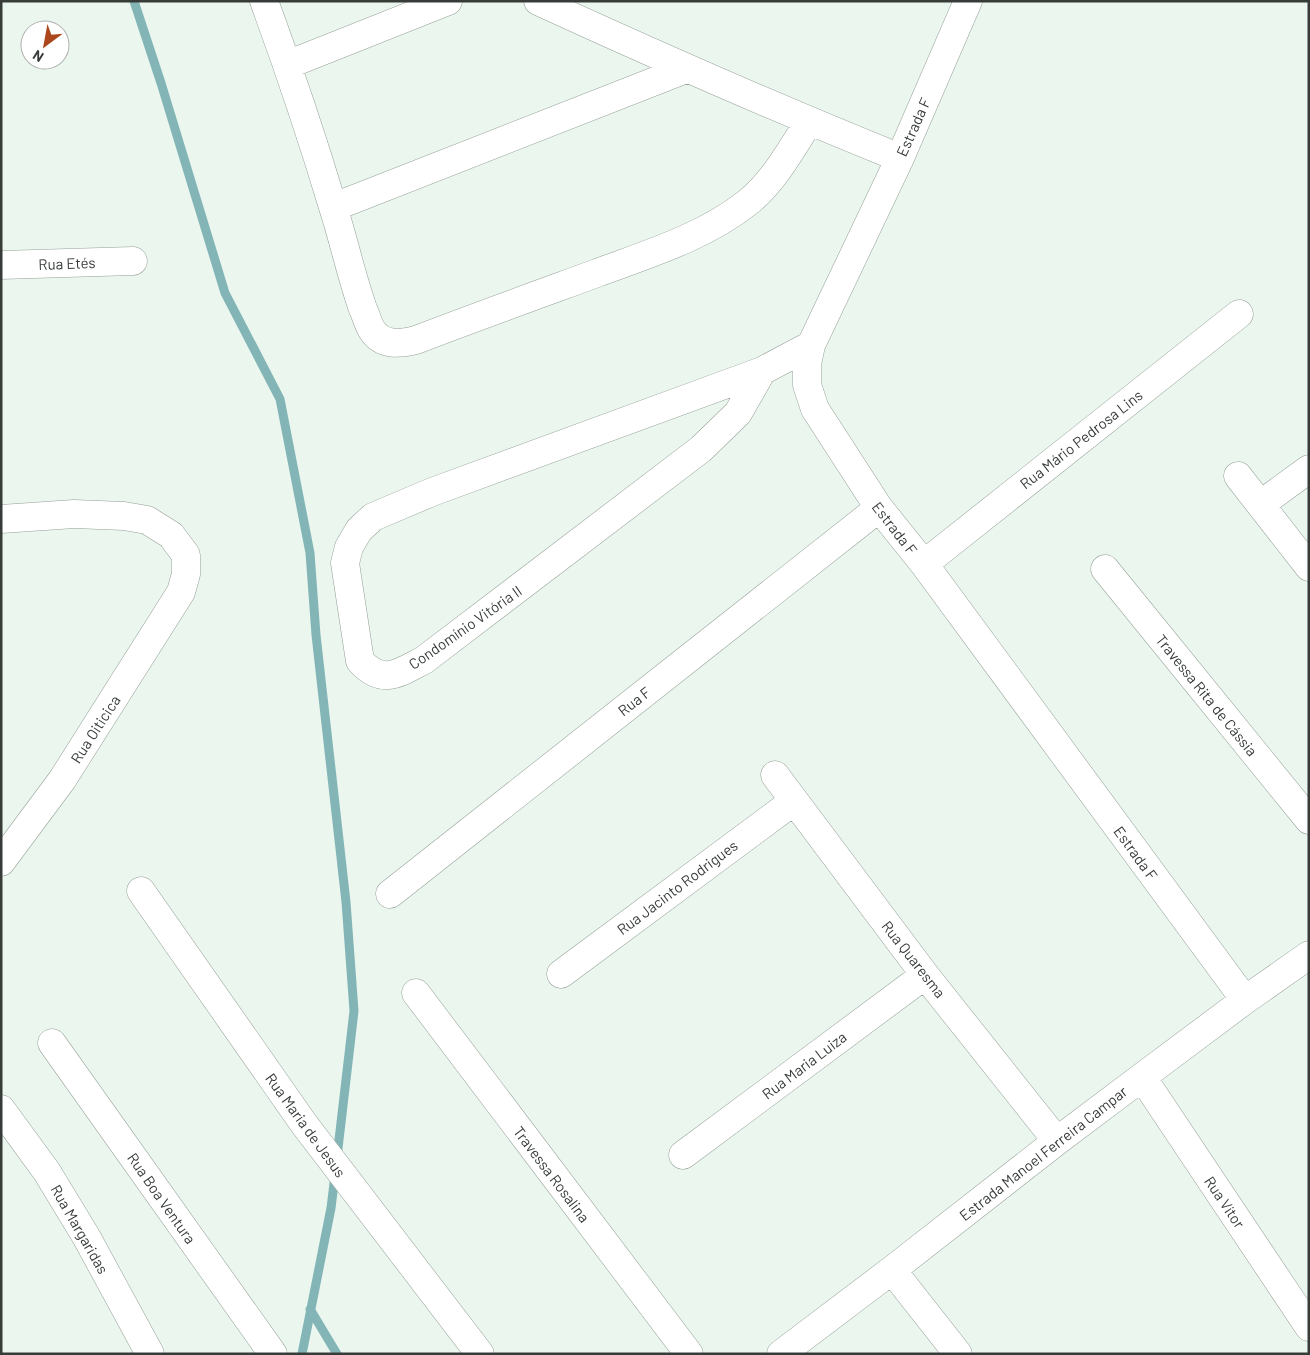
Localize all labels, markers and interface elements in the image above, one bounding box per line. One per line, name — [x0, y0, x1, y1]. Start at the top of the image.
north arrow — [20, 20, 70, 70]
text: N — [29, 47, 46, 66]
street label: Estrada F — [892, 94, 934, 159]
street label: Rua Etés — [38, 253, 96, 273]
street label: Rua Mário Pedrosa Lins — [1016, 386, 1146, 492]
street label: Estrada F — [869, 498, 922, 558]
street label: Condomínio Vitória II — [405, 581, 525, 673]
street label: Travessa Rita de Cássia — [1152, 631, 1262, 759]
street label: Rua F — [614, 682, 654, 719]
street label: Rua Oiticica — [66, 692, 124, 766]
street label: Estrada F — [1110, 823, 1162, 884]
street label: Rua Jacinto Rodrigues — [613, 836, 741, 938]
street label: Rua Quaresma — [878, 917, 950, 1001]
street label: Rua Maria Luiza — [758, 1027, 850, 1103]
street label: Rua Maria de Jesus — [262, 1069, 350, 1181]
street label: Estrada Manoel Ferreira Campar — [956, 1082, 1131, 1224]
street label: Travessa Rosalina — [510, 1122, 594, 1226]
street label: Rua Boa Ventura — [124, 1149, 200, 1247]
street label: Rua Vítor — [1201, 1173, 1249, 1232]
street label: Rua Margaridas — [47, 1181, 113, 1277]

